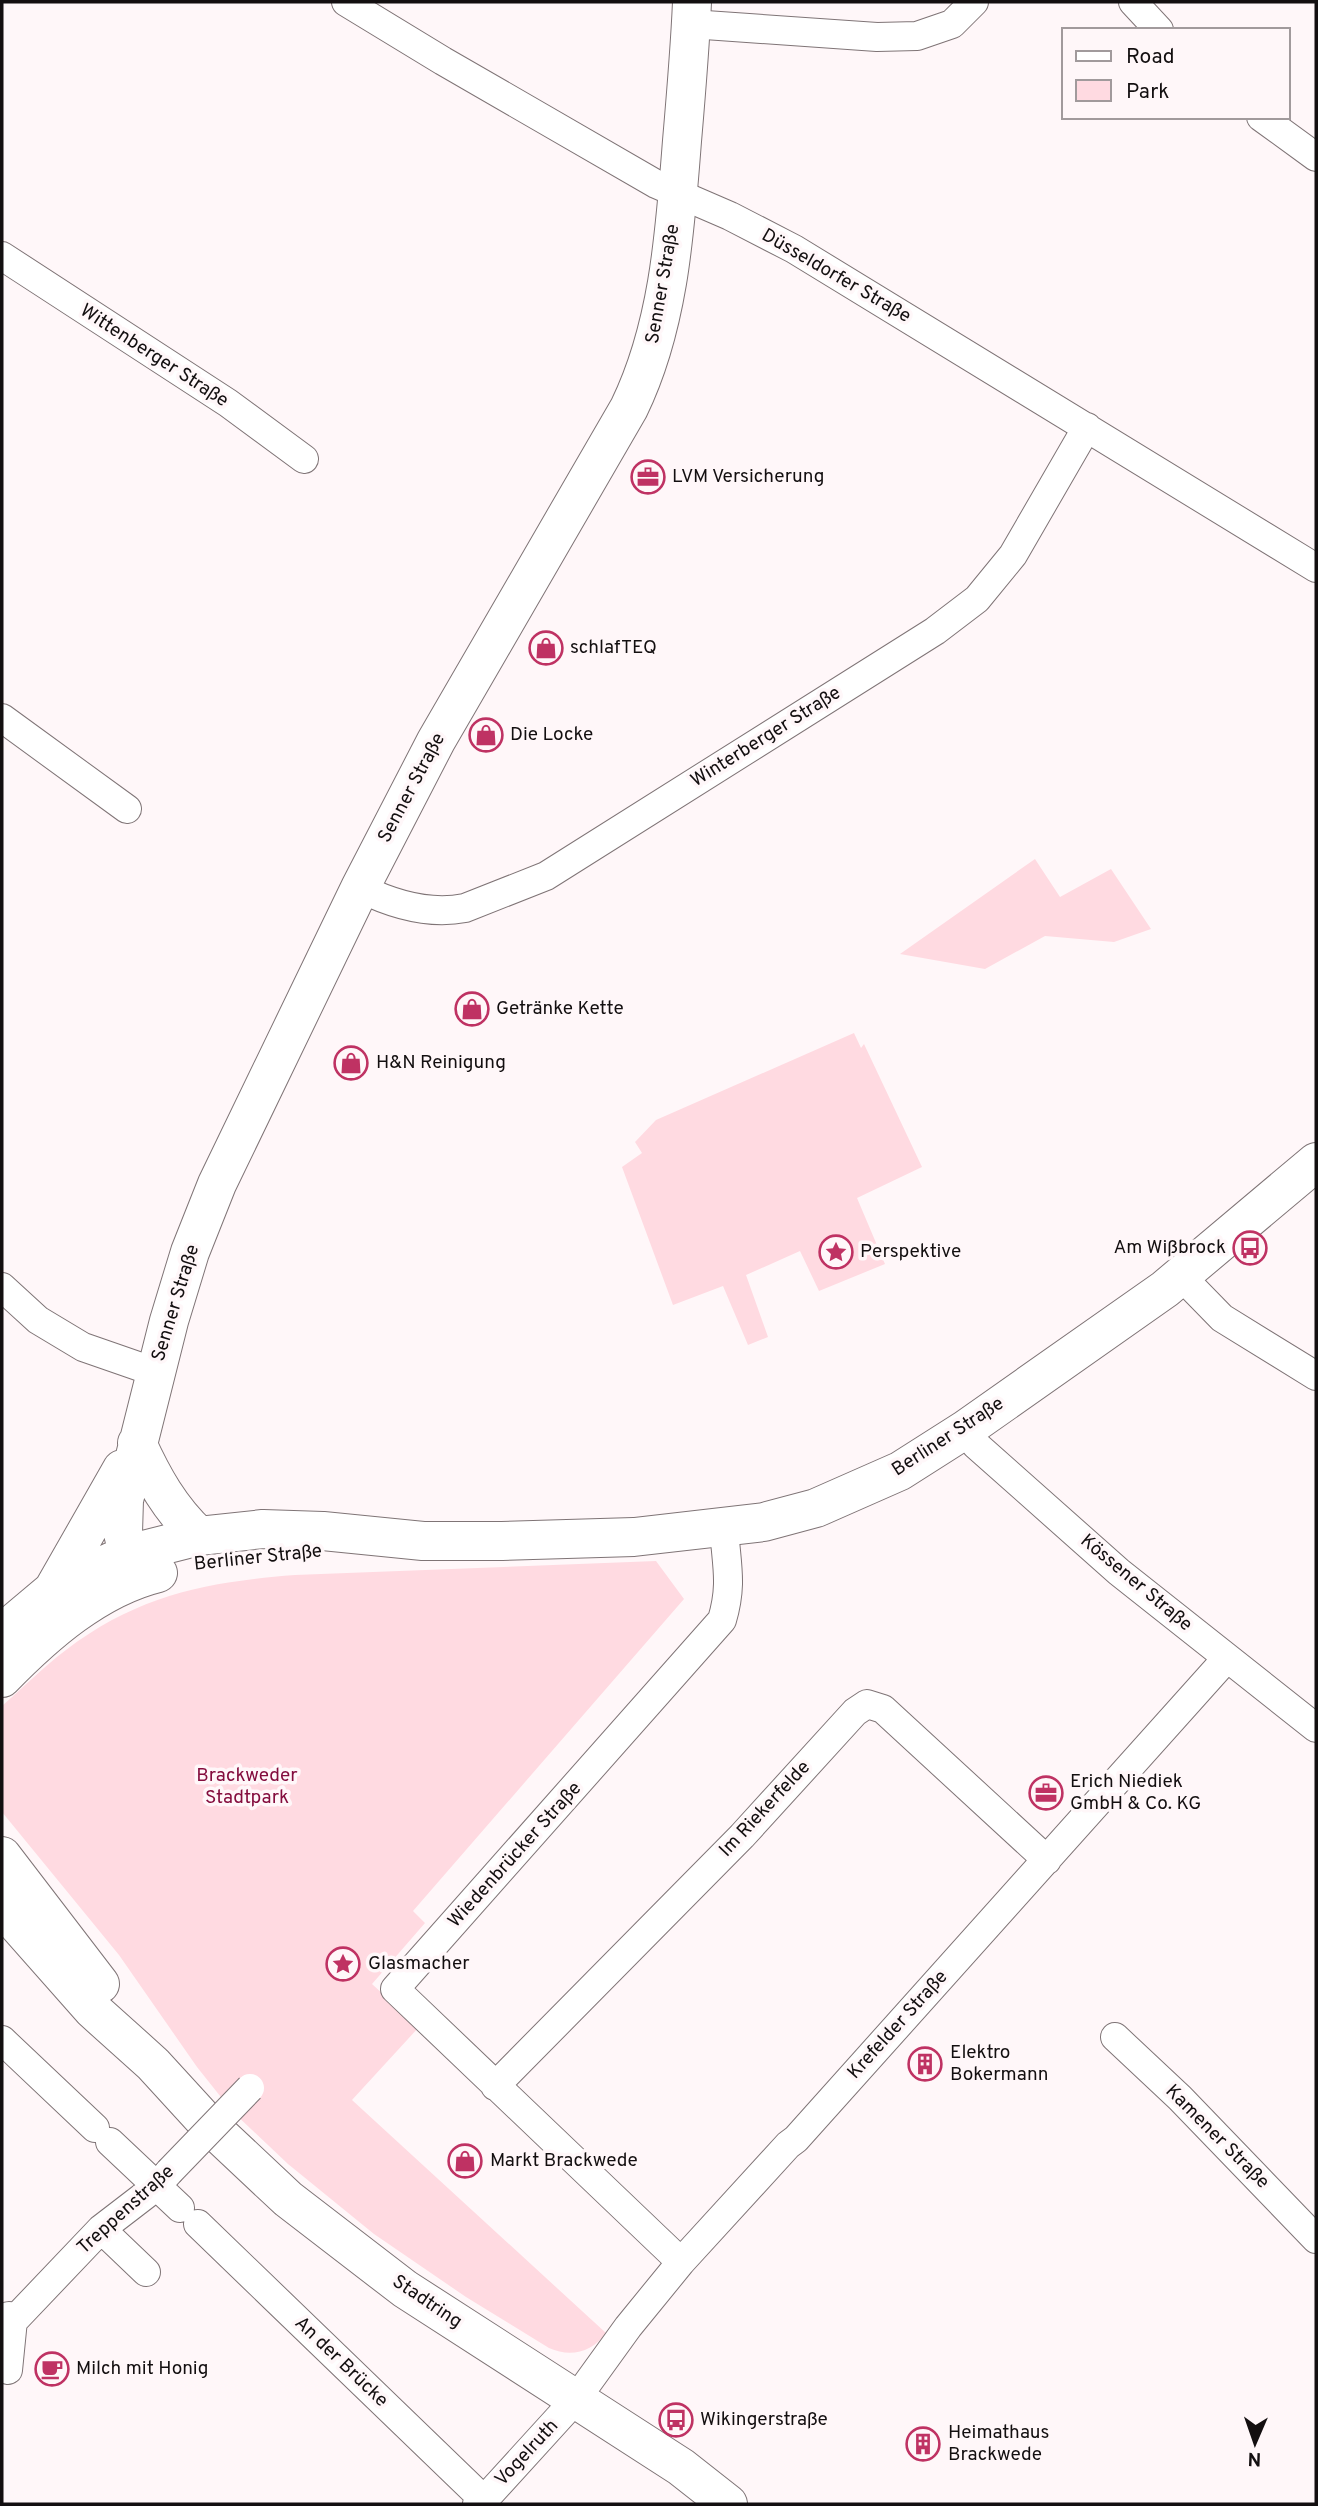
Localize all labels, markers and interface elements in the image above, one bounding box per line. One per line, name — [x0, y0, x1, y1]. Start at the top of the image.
legend — [1062, 28, 1290, 119]
text: Road — [1126, 44, 1175, 71]
text: Park — [1126, 79, 1169, 106]
street label: Senner Straße — [641, 222, 685, 346]
street label: Düsseldorfer Straße — [757, 223, 915, 329]
street label: Wittenberger Straße — [75, 299, 233, 413]
office icon: LVM Versicherung — [629, 458, 667, 496]
place label: LVM Versicherung — [672, 465, 824, 489]
shop icon: schlafTEQ — [527, 629, 565, 667]
place label: schlafTEQ — [570, 636, 657, 660]
street label: Winterberger Straße — [687, 681, 845, 793]
shop icon: Die Locke — [467, 716, 505, 754]
place label: Die Locke — [510, 723, 593, 747]
street label: Senner Straße — [373, 729, 451, 847]
shop icon: Getränke Kette — [453, 990, 491, 1028]
place label: Getränke Kette — [496, 997, 624, 1021]
shop icon: H&N Reinigung — [332, 1044, 370, 1082]
place label: H&N Reinigung — [376, 1051, 506, 1075]
bus stop icon: Am Wißbrock — [1231, 1229, 1269, 1267]
place icon: Perspektive — [817, 1233, 855, 1271]
place label: Am Wißbrock — [1113, 1236, 1226, 1260]
place label: Perspektive — [860, 1240, 961, 1264]
street label: Senner Straße — [147, 1242, 205, 1364]
street label: Berliner Straße — [887, 1392, 1009, 1482]
street label: Kössener Straße — [1075, 1529, 1197, 1637]
street label: Berliner Straße — [193, 1539, 323, 1577]
street label: Im Riekerfelde — [714, 1756, 816, 1862]
park label: Brackweder Stadtpark — [196, 1764, 298, 1810]
place label: Erich Niediek GmbH & Co. KG — [1070, 1770, 1201, 1816]
office icon: Erich Niediek GmbH & Co. KG — [1027, 1774, 1065, 1812]
street label: Wiedenbrücker Straße — [443, 1777, 587, 1933]
place icon: Glasmacher — [324, 1945, 362, 1983]
place label: Glasmacher — [368, 1952, 470, 1976]
street label: Krefelder Straße — [843, 1965, 953, 2085]
place label: Elektro Bokermann — [950, 2041, 1049, 2087]
building icon: Elektro Bokermann — [906, 2045, 944, 2083]
street label: Kamener Straße — [1160, 2080, 1274, 2194]
shop icon: Markt Brackwede — [446, 2142, 484, 2180]
place label: Markt Brackwede — [490, 2149, 638, 2173]
street label: Treppenstraße — [72, 2160, 180, 2260]
street label: Stadtring — [387, 2270, 467, 2334]
street label: An der Brücke — [289, 2311, 393, 2413]
cafe icon: Milch mit Honig — [33, 2350, 71, 2388]
place label: Milch mit Honig — [76, 2357, 208, 2381]
bus stop icon: Wikingerstraße — [657, 2401, 695, 2439]
place label: Wikingerstraße — [700, 2408, 828, 2432]
north arrow — [1220, 2408, 1290, 2478]
street label: Vogelruth — [490, 2415, 564, 2491]
place label: Heimathaus Brackwede — [948, 2421, 1049, 2467]
building icon: Heimathaus Brackwede — [904, 2425, 942, 2463]
text: N — [1247, 2446, 1262, 2470]

